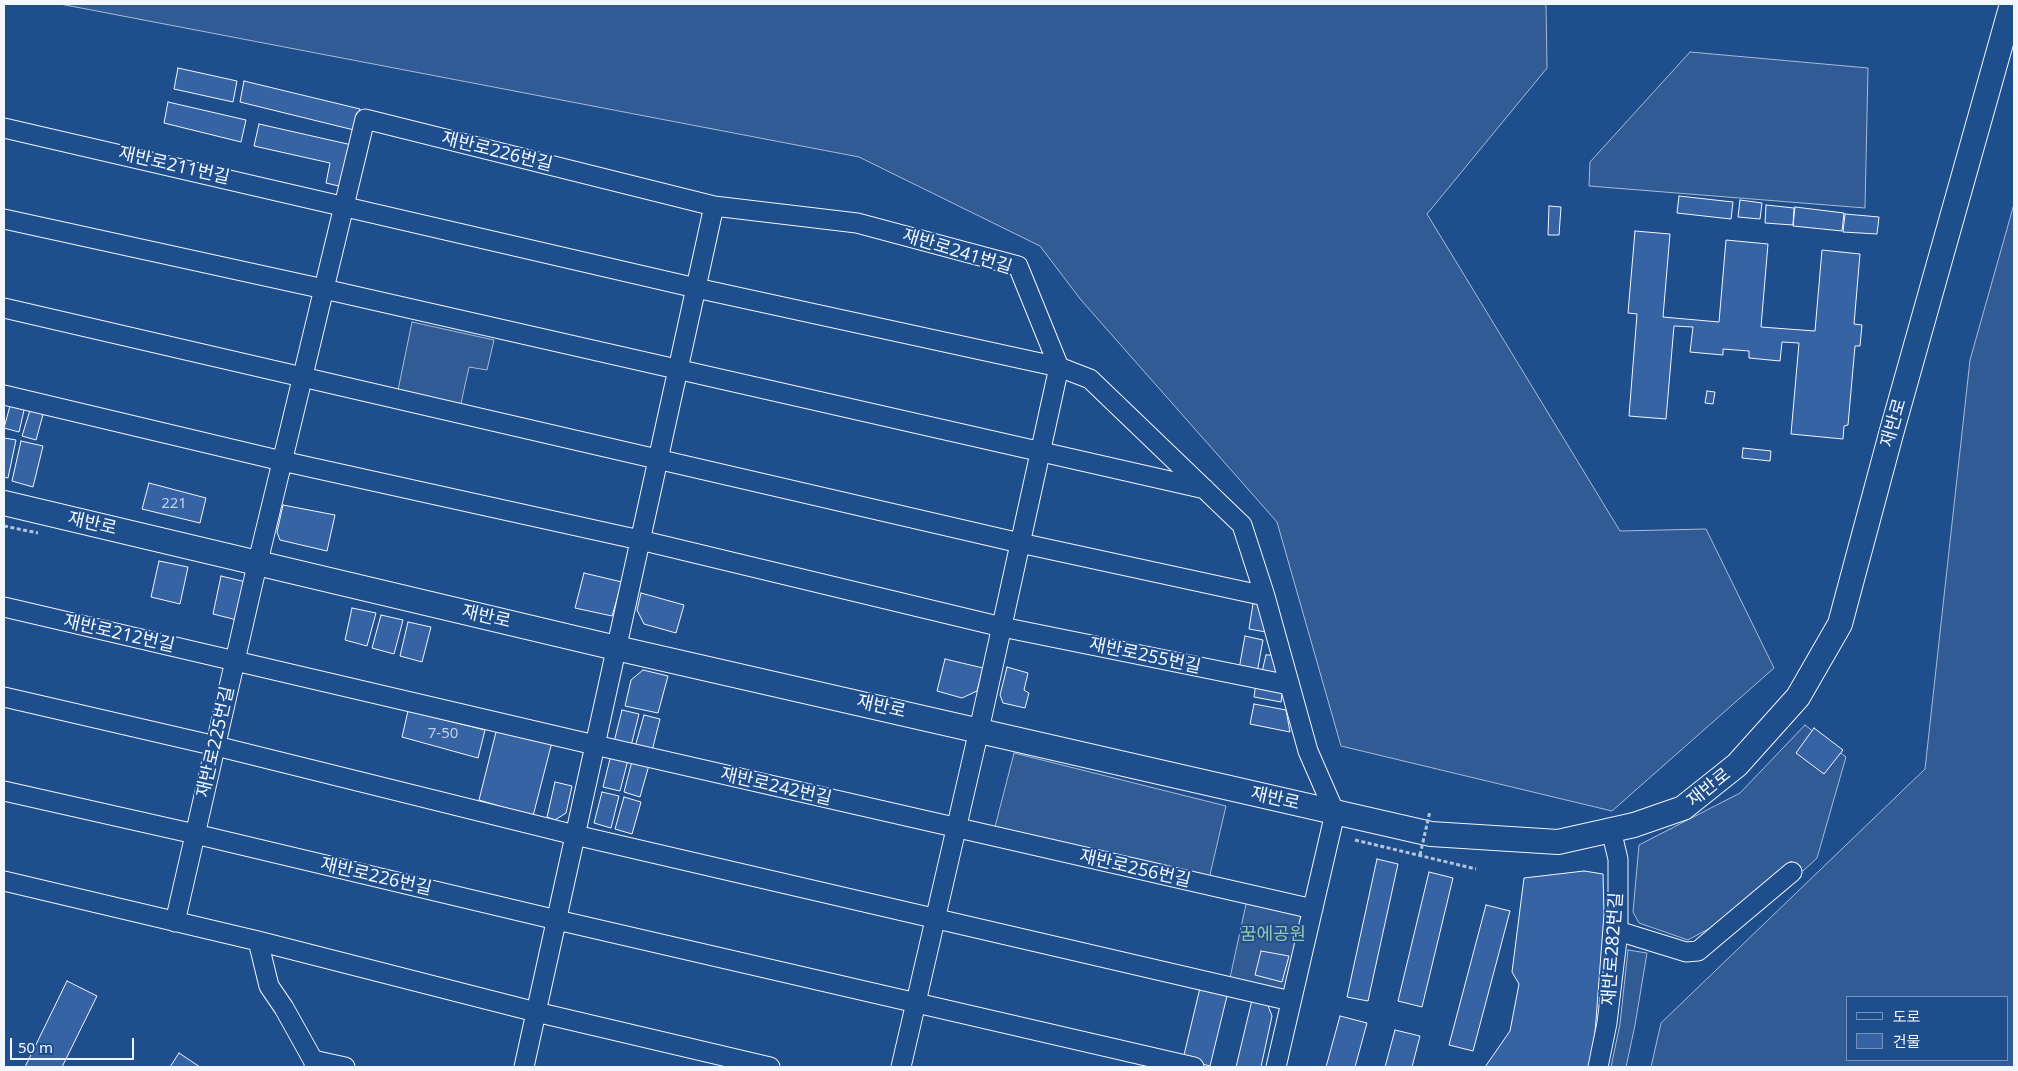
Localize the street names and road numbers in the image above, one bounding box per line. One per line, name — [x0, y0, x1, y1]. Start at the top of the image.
street label: 재반로226번길 — [439, 128, 555, 176]
street label: 재반로211번길 — [116, 143, 232, 189]
street label: 재반로241번길 — [899, 225, 1015, 279]
street label: 재반로 — [1877, 396, 1911, 450]
street label: 재반로 — [65, 508, 119, 540]
street label: 재반로 — [459, 601, 513, 633]
street label: 재반로212번길 — [61, 611, 177, 657]
street label: 재반로255번길 — [1087, 634, 1203, 678]
street label: 재반로225번길 — [193, 684, 239, 800]
street label: 재반로 — [854, 691, 908, 723]
street label: 재반로242번길 — [718, 764, 834, 810]
street label: 재반로 — [1683, 764, 1735, 812]
street label: 재반로 — [1248, 783, 1302, 815]
street label: 재반로256번길 — [1077, 846, 1193, 892]
street label: 재반로226번길 — [318, 854, 434, 900]
street label: 재반로282번길 — [1598, 892, 1628, 1006]

